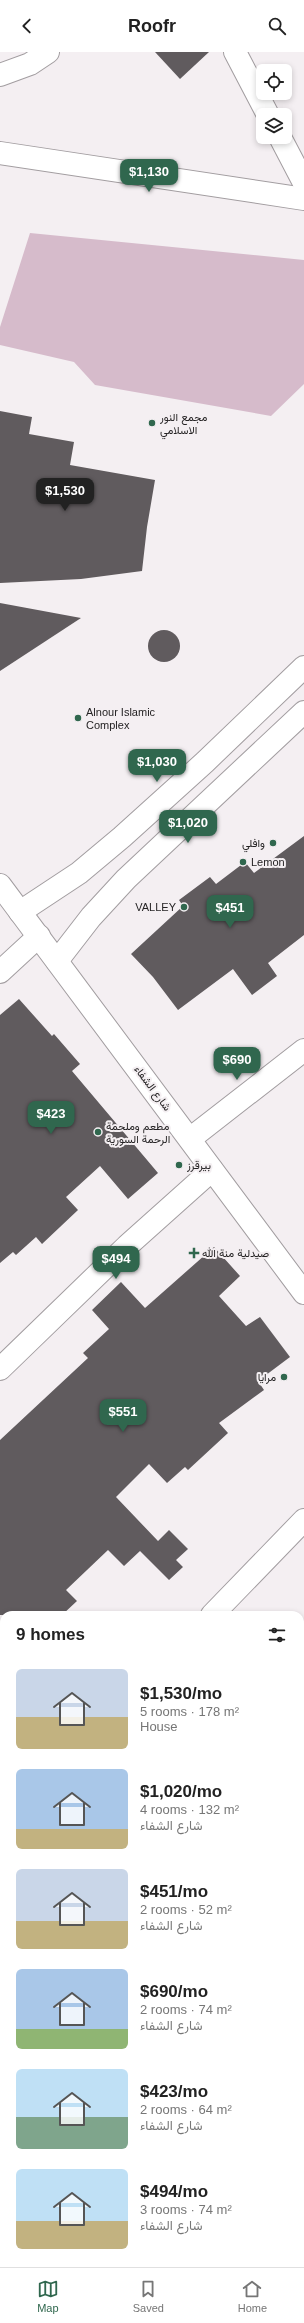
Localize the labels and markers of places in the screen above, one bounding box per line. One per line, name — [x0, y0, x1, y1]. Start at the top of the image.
pin: $1,130 — [116, 159, 182, 193]
place label: مجمع النور الاسلامي — [159, 411, 208, 440]
marker: مجمع النور الاسلامي — [147, 418, 157, 428]
pin: $1,530 — [32, 478, 98, 512]
place label: Alnour Islamic Complex — [86, 706, 156, 731]
marker: Alnour Islamic Complex — [73, 713, 83, 723]
pin: $1,030 — [124, 749, 190, 783]
pin: $1,020 — [155, 810, 221, 844]
place label: وافلي — [242, 837, 265, 853]
marker: وافلي — [268, 838, 278, 848]
place label: Lemon — [251, 856, 285, 868]
marker: Lemon — [238, 857, 248, 867]
pin: $451 — [206, 895, 254, 929]
place label: VALLEY — [135, 901, 177, 913]
marker: VALLEY — [179, 902, 189, 912]
pin: $690 — [213, 1047, 261, 1081]
pin: $423 — [27, 1101, 75, 1135]
place label: مطعم وملحمة الرحمة السورية — [106, 1120, 170, 1146]
marker: مطعم وملحمة الرحمة السورية — [93, 1127, 103, 1137]
place label: بيرقرز — [186, 1159, 211, 1172]
marker: بيرقرز — [174, 1160, 184, 1170]
pin: $494 — [92, 1246, 140, 1280]
place label: صيدلية منة الله — [202, 1247, 269, 1260]
marker: صيدلية منة الله — [189, 1248, 199, 1258]
place label: مرايا — [258, 1371, 276, 1384]
marker: مرايا — [279, 1372, 289, 1382]
pin: $551 — [99, 1399, 147, 1433]

